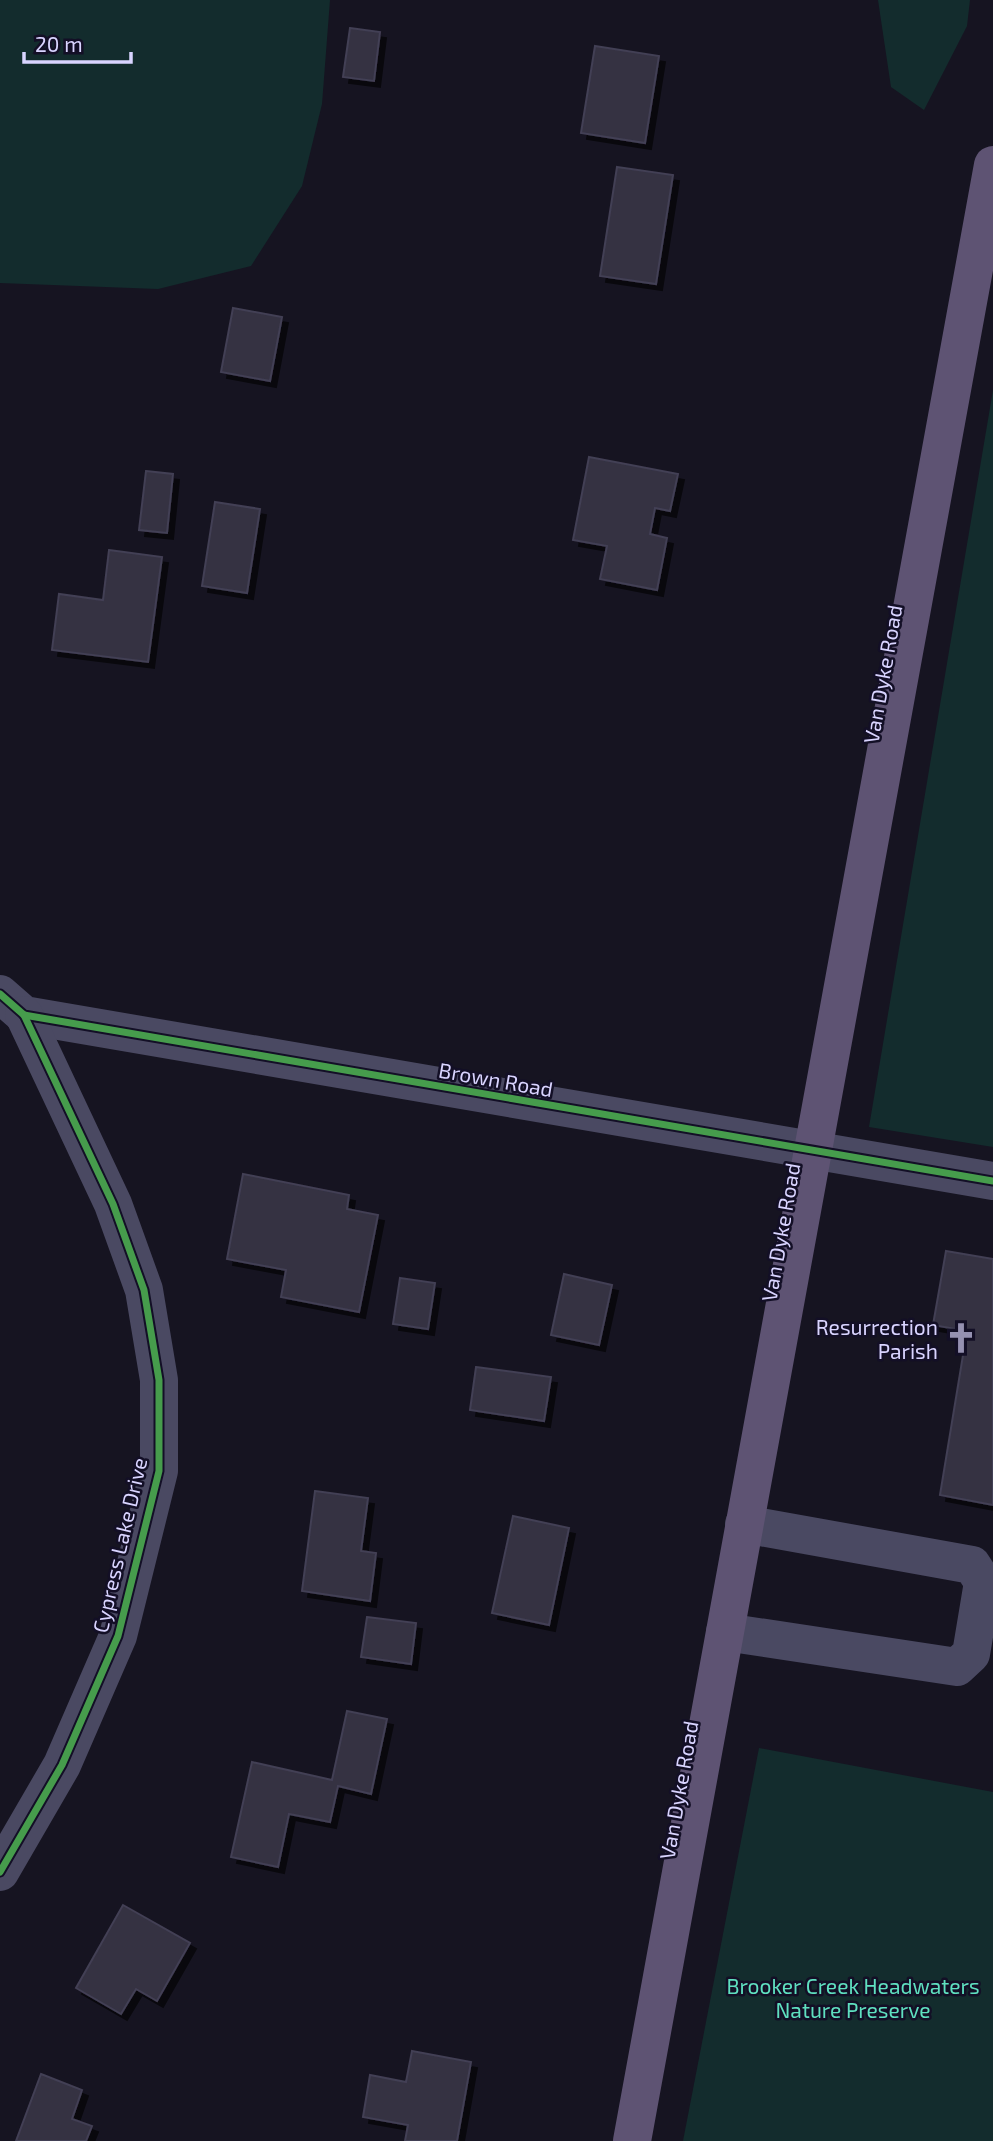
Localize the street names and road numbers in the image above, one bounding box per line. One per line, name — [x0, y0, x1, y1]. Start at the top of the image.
street label: Van Dyke Road — [858, 603, 906, 745]
street label: Brown Road — [437, 1057, 555, 1101]
street label: Van Dyke Road — [756, 1161, 804, 1303]
street label: Cypress Lake Drive — [87, 1455, 151, 1635]
street label: Van Dyke Road — [654, 1719, 702, 1861]

